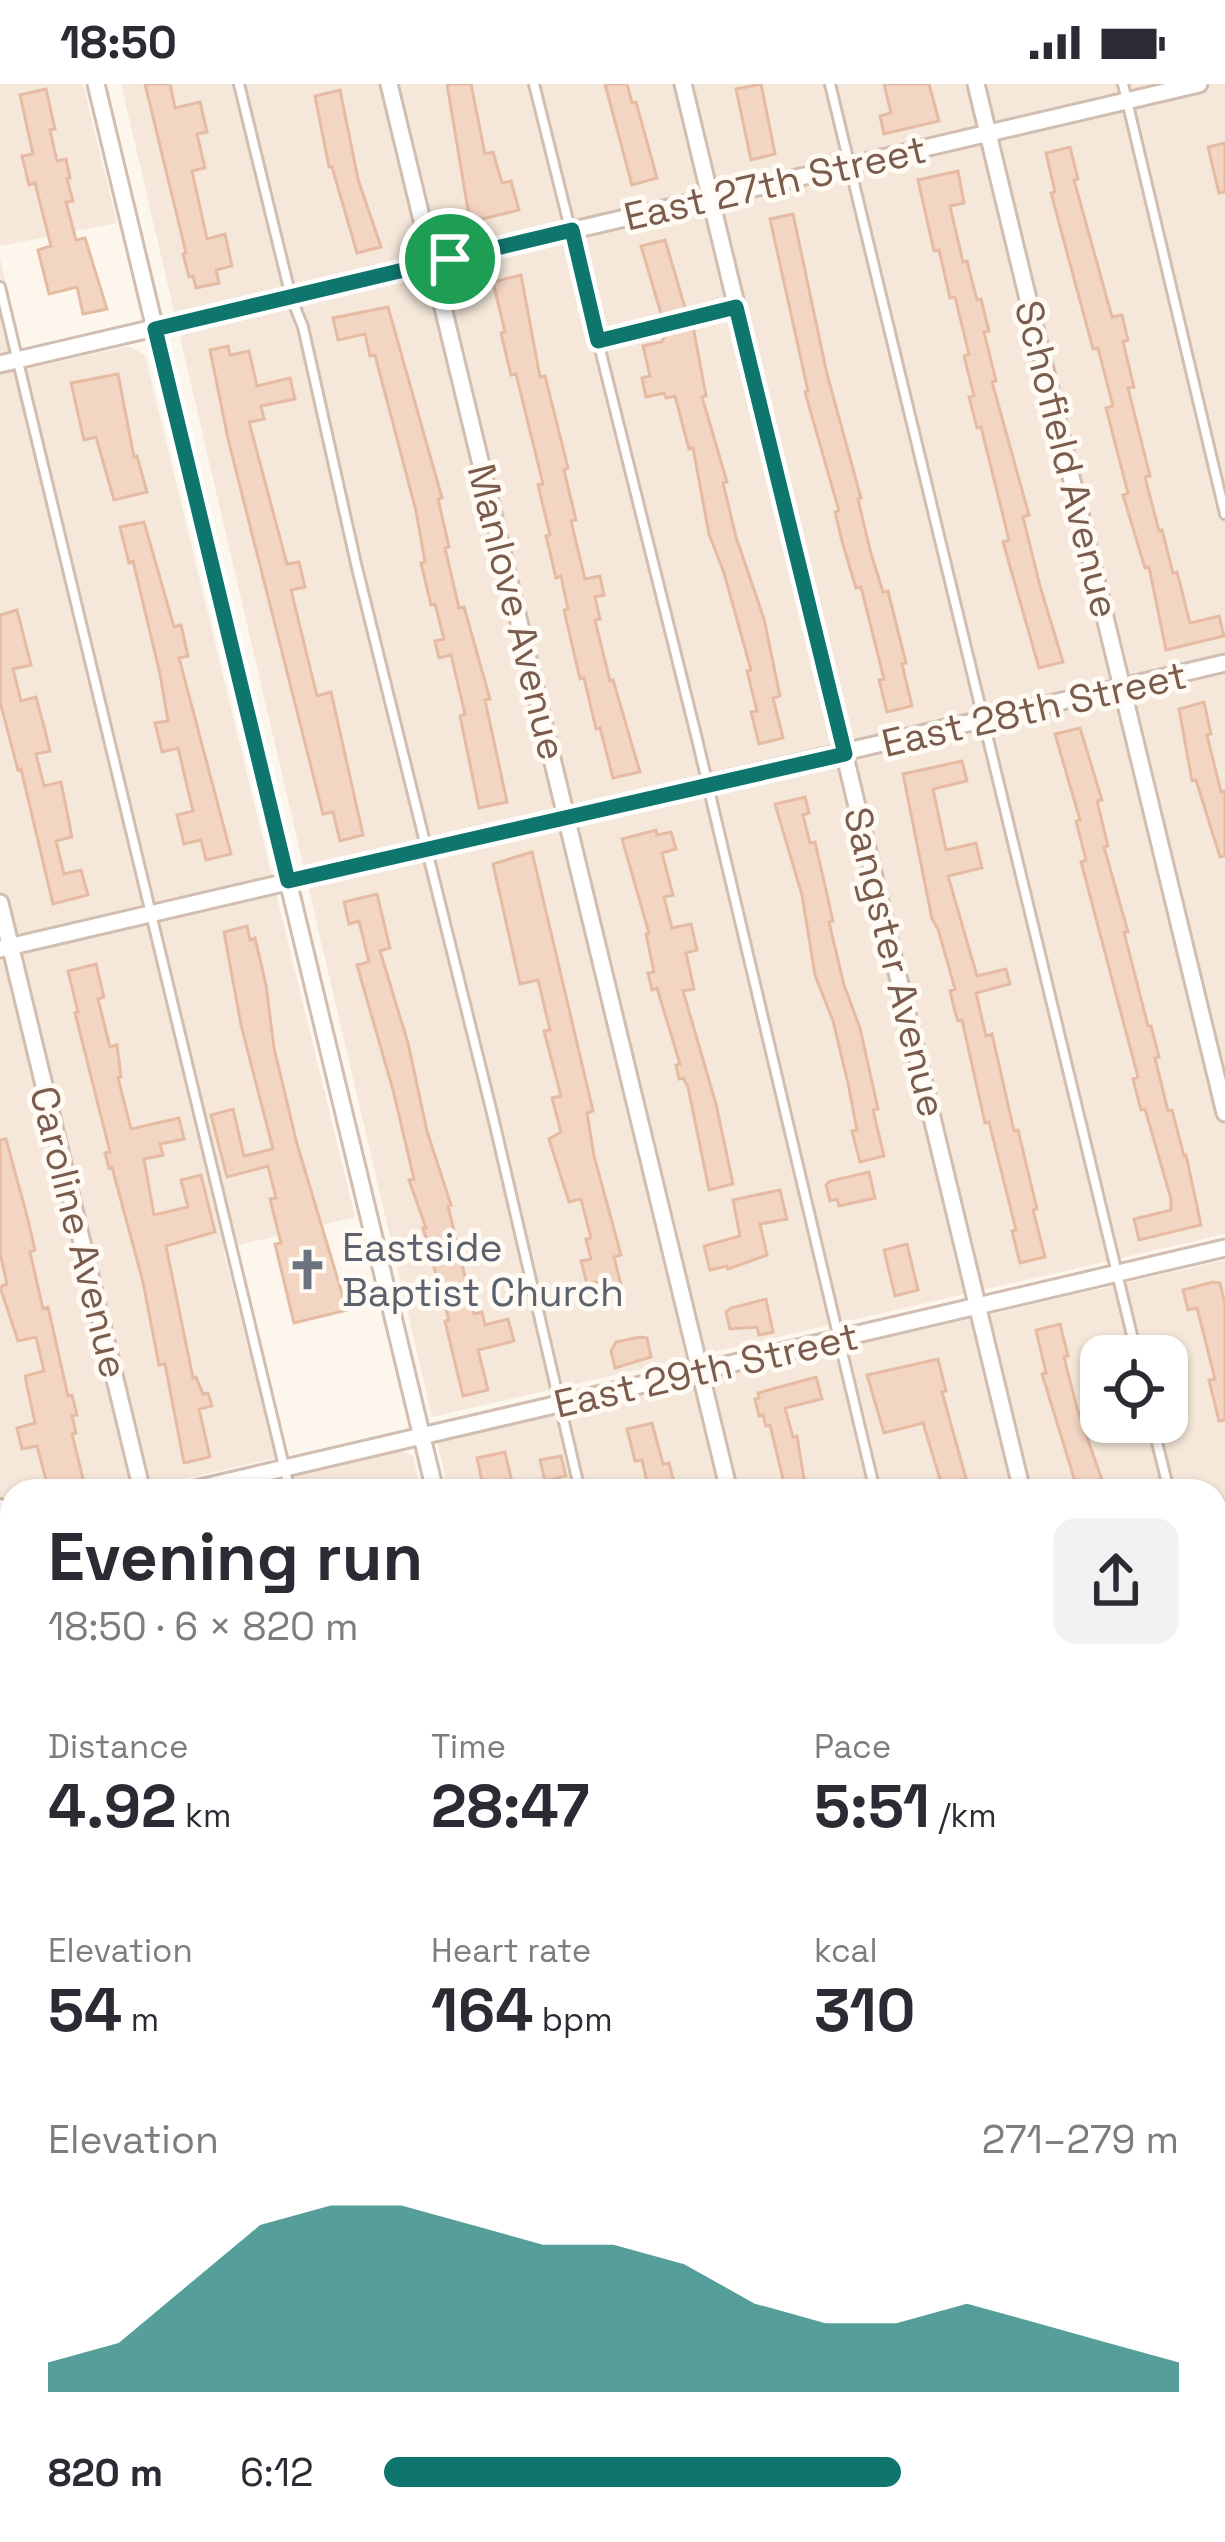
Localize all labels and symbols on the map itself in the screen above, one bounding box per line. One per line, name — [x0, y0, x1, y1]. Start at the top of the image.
street label: East 27th Street — [619, 124, 931, 242]
pin — [399, 208, 501, 310]
street label: Schofield Avenue — [1004, 295, 1130, 623]
street label: Manlove Avenue — [457, 459, 577, 765]
street label: East 28th Street — [877, 650, 1191, 768]
street label: Sangster Avenue — [833, 802, 957, 1122]
street label: Caroline Avenue — [19, 1081, 139, 1383]
place label: Eastside Baptist Church — [342, 1223, 624, 1317]
church icon: Eastside Baptist Church — [285, 1246, 331, 1292]
street label: East 29th Street — [549, 1311, 863, 1429]

